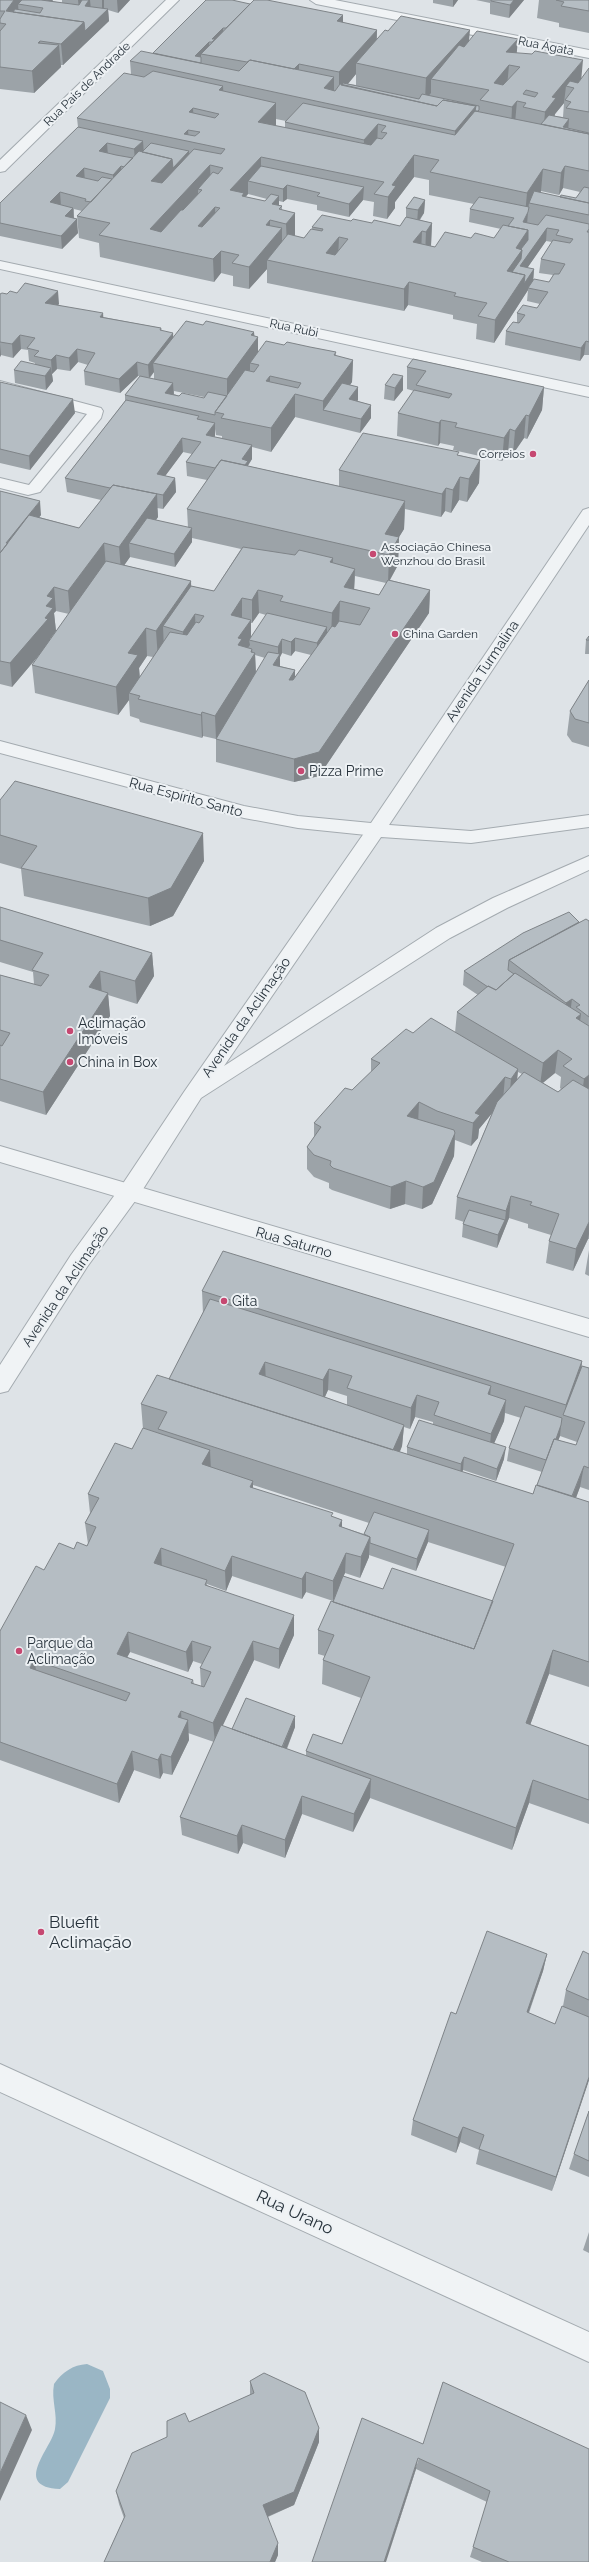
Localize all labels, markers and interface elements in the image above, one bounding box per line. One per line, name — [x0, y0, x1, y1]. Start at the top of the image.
street label: Rua Ágata — [517, 34, 575, 58]
street label: Rua Pais de Andrade — [41, 39, 133, 129]
street label: Rua Rubi — [268, 316, 320, 340]
place label: Correios — [479, 447, 525, 461]
marker: Correios — [528, 449, 538, 459]
place label: Associação Chinesa Wenzhou do Brasil — [381, 540, 491, 568]
marker: Associação Chinesa Wenzhou do Brasil — [368, 549, 378, 559]
street label: Avenida Turmalina — [442, 617, 522, 725]
place label: China Garden — [403, 627, 478, 641]
marker: China Garden — [390, 629, 400, 639]
place label: Pizza Prime — [309, 763, 384, 779]
marker: Pizza Prime — [296, 766, 306, 776]
street label: Rua Espírito Santo — [127, 774, 245, 820]
street label: Avenida da Aclimação — [198, 954, 294, 1080]
place label: Aclimação Imóveis — [78, 1015, 146, 1047]
marker: Aclimação Imóveis — [65, 1026, 75, 1036]
place label: China in Box — [78, 1054, 157, 1070]
marker: China in Box — [65, 1057, 75, 1067]
street label: Avenida da Aclimação — [18, 1222, 112, 1350]
street label: Rua Saturno — [254, 1223, 334, 1261]
place label: Gita — [232, 1293, 257, 1309]
marker: Gita — [219, 1296, 229, 1306]
place label: Parque da Aclimação — [27, 1635, 95, 1667]
marker: Parque da Aclimação — [14, 1646, 24, 1656]
place label: Bluefit Aclimação — [49, 1912, 132, 1952]
marker: Bluefit Aclimação — [36, 1927, 46, 1937]
street label: Rua Urano — [253, 2185, 337, 2239]

